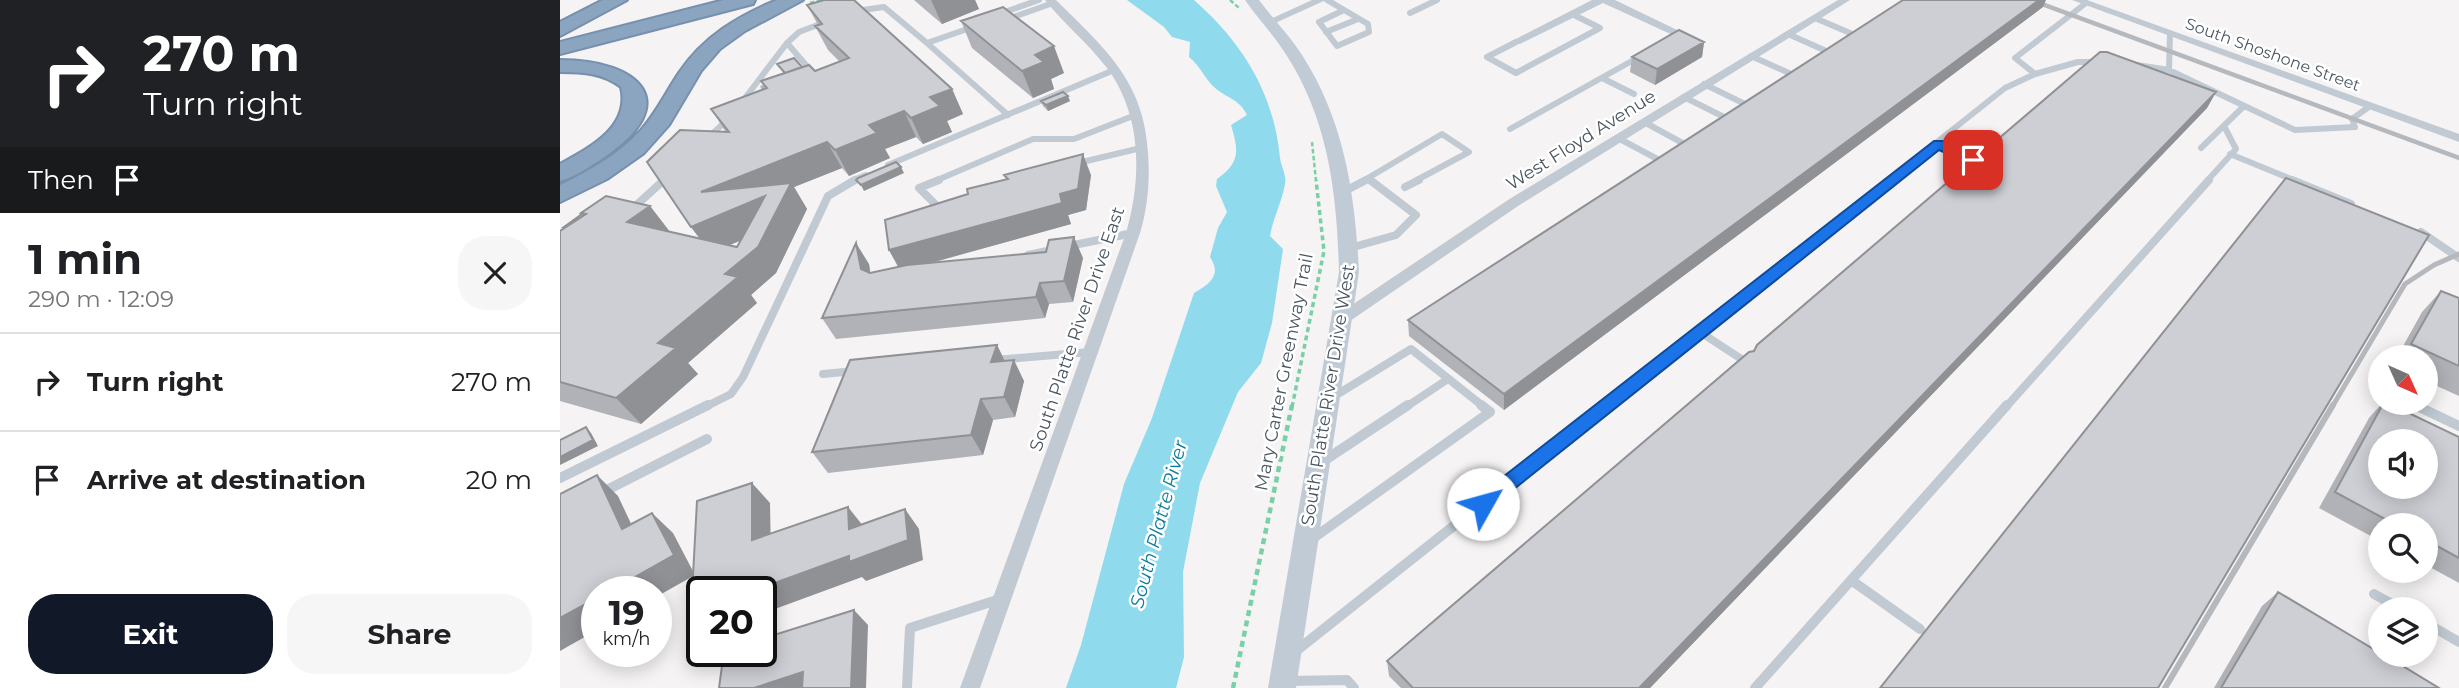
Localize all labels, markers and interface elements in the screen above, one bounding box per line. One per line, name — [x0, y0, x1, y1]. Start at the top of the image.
street label: South Shoshone Street — [2183, 14, 2363, 95]
text: 270 m — [143, 24, 300, 83]
icon: right — [28, 28, 119, 119]
text: Turn right — [143, 84, 303, 123]
street label: West Floyd Avenue — [1502, 85, 1660, 195]
pin — [1943, 130, 2003, 190]
icon: arrive — [1954, 141, 1992, 179]
icon: arrive — [108, 161, 146, 199]
text: Then — [28, 164, 94, 196]
street label: South Platte River Drive East — [1025, 204, 1129, 454]
text: 1 min — [28, 233, 142, 285]
button: close — [458, 236, 532, 310]
street label: Mary Carter Greenway Trail — [1250, 251, 1318, 493]
street label: South Platte River Drive West — [1296, 263, 1360, 527]
text: 290 m · 12:09 — [28, 285, 174, 313]
north arrow — [2368, 345, 2438, 415]
map controls — [2368, 345, 2438, 667]
icon: right — [28, 363, 66, 401]
text: Turn right — [87, 366, 223, 398]
text: 270 m — [451, 366, 532, 398]
button: sound — [2368, 429, 2438, 499]
water label: South Platte River — [1125, 437, 1192, 611]
icon: arrive — [28, 461, 66, 499]
text: Arrive at destination — [87, 464, 366, 496]
text: 20 m — [466, 464, 532, 496]
position arrow — [1446, 467, 1520, 541]
button: search — [2368, 513, 2438, 583]
speed limit sign: 20 — [686, 576, 777, 667]
text: 19 — [608, 591, 645, 634]
button: Exit — [28, 594, 273, 674]
button: Share — [287, 594, 532, 674]
button: layers — [2368, 597, 2438, 667]
text: km/h — [602, 628, 651, 650]

